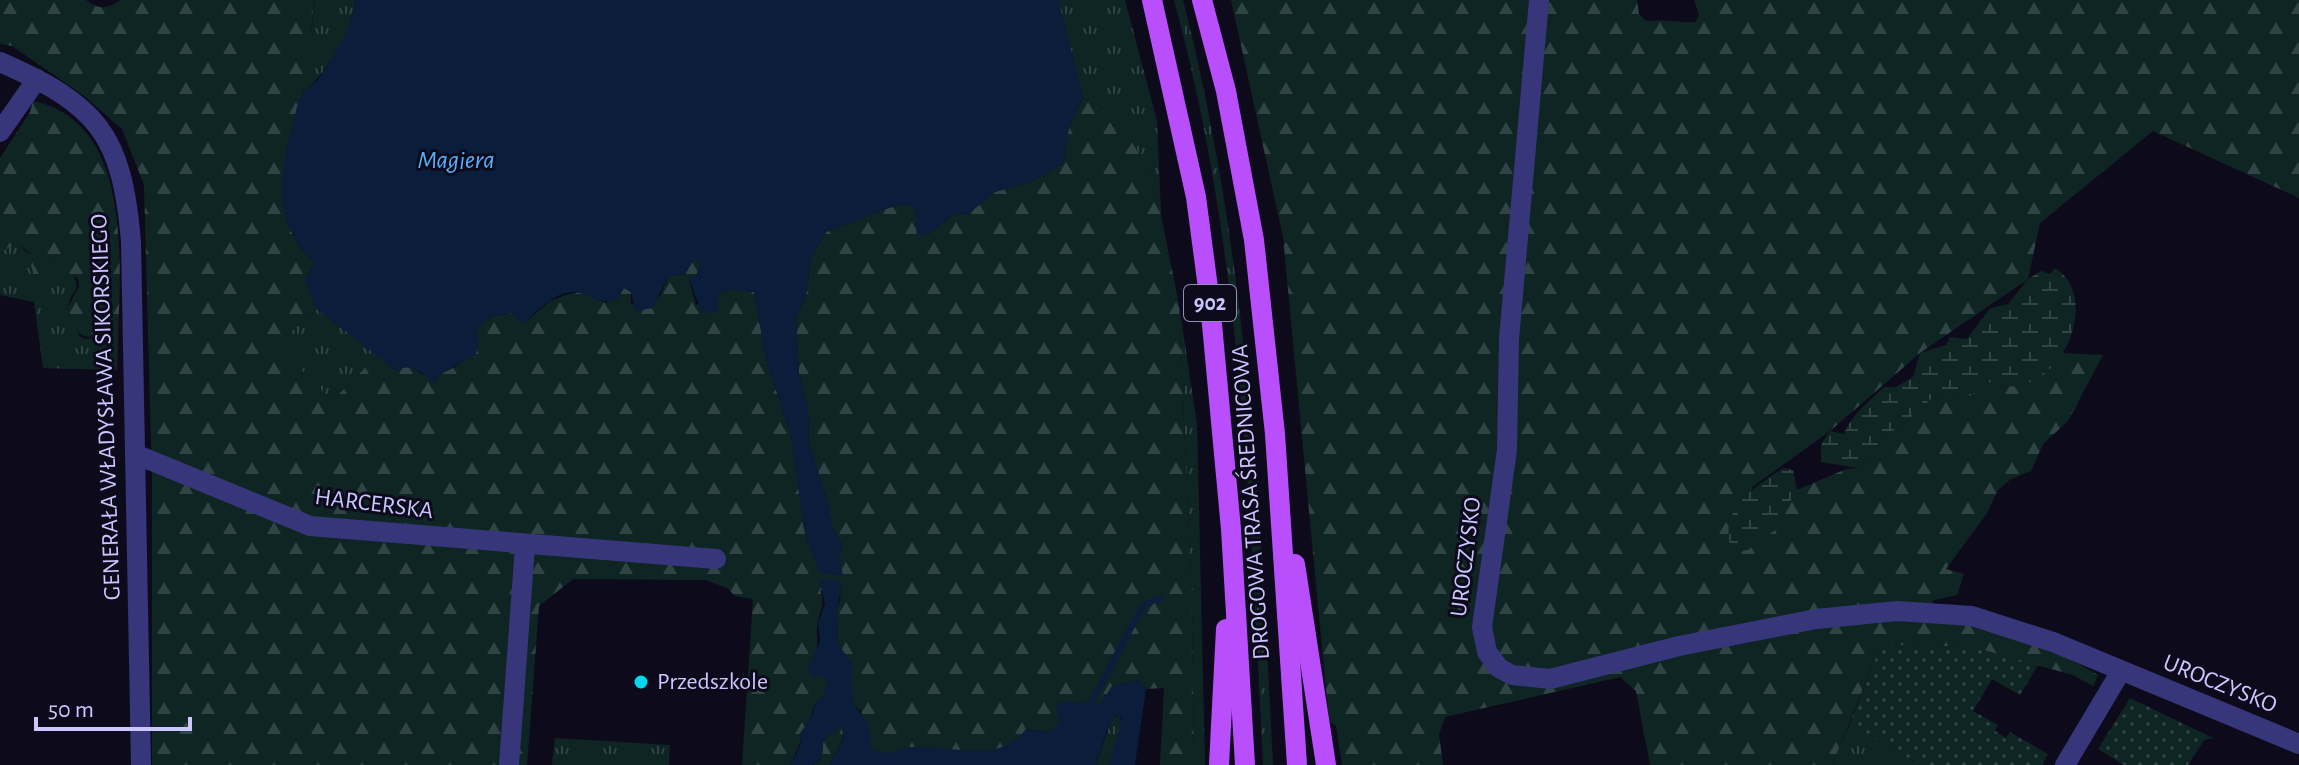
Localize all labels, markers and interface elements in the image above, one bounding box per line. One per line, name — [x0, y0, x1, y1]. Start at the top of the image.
water label: Magiera — [417, 147, 495, 173]
street label: GENERAŁA WŁADYSŁAWA SIKORSKIEGO — [87, 213, 125, 601]
road number: 902 — [1184, 285, 1236, 321]
street label: DROGOWA TRASA ŚREDNICOWA — [1226, 343, 1274, 661]
street label: HARCERSKA — [313, 485, 435, 523]
street label: UROCZYSKO — [1447, 496, 1485, 618]
street label: UROCZYSKO — [2160, 650, 2280, 718]
place label: Przedszkole — [657, 670, 768, 694]
marker: Przedszkole — [632, 673, 650, 691]
scale bar — [36, 681, 190, 731]
text: 50 m — [48, 698, 94, 722]

